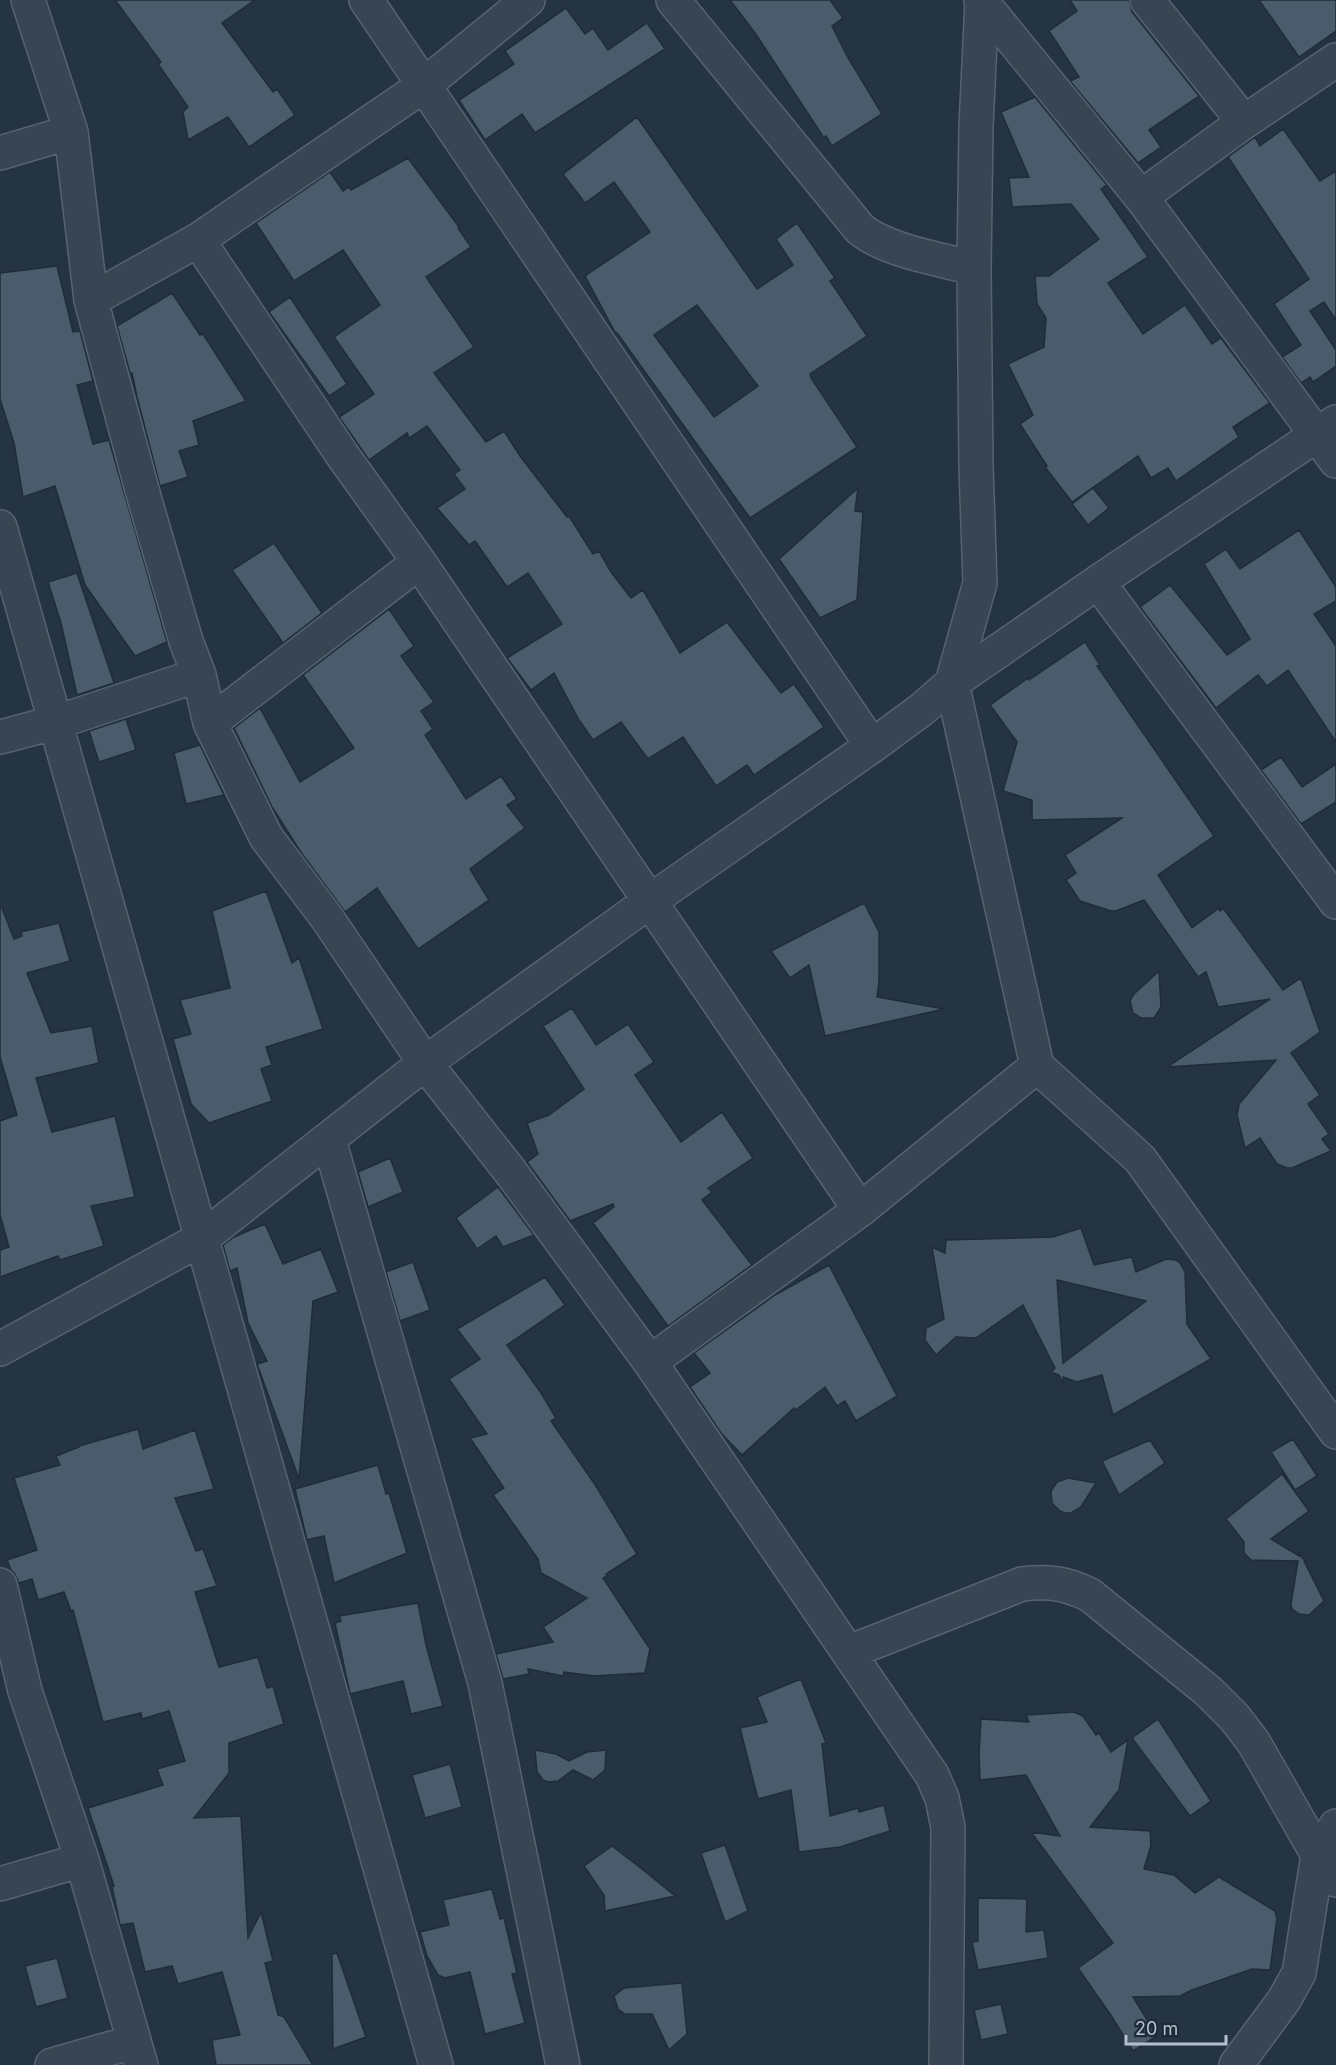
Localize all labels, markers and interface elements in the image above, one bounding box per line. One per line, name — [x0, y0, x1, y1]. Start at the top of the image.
scale bar — [1126, 2008, 1226, 2046]
text: 20 m — [1135, 2018, 1178, 2039]

